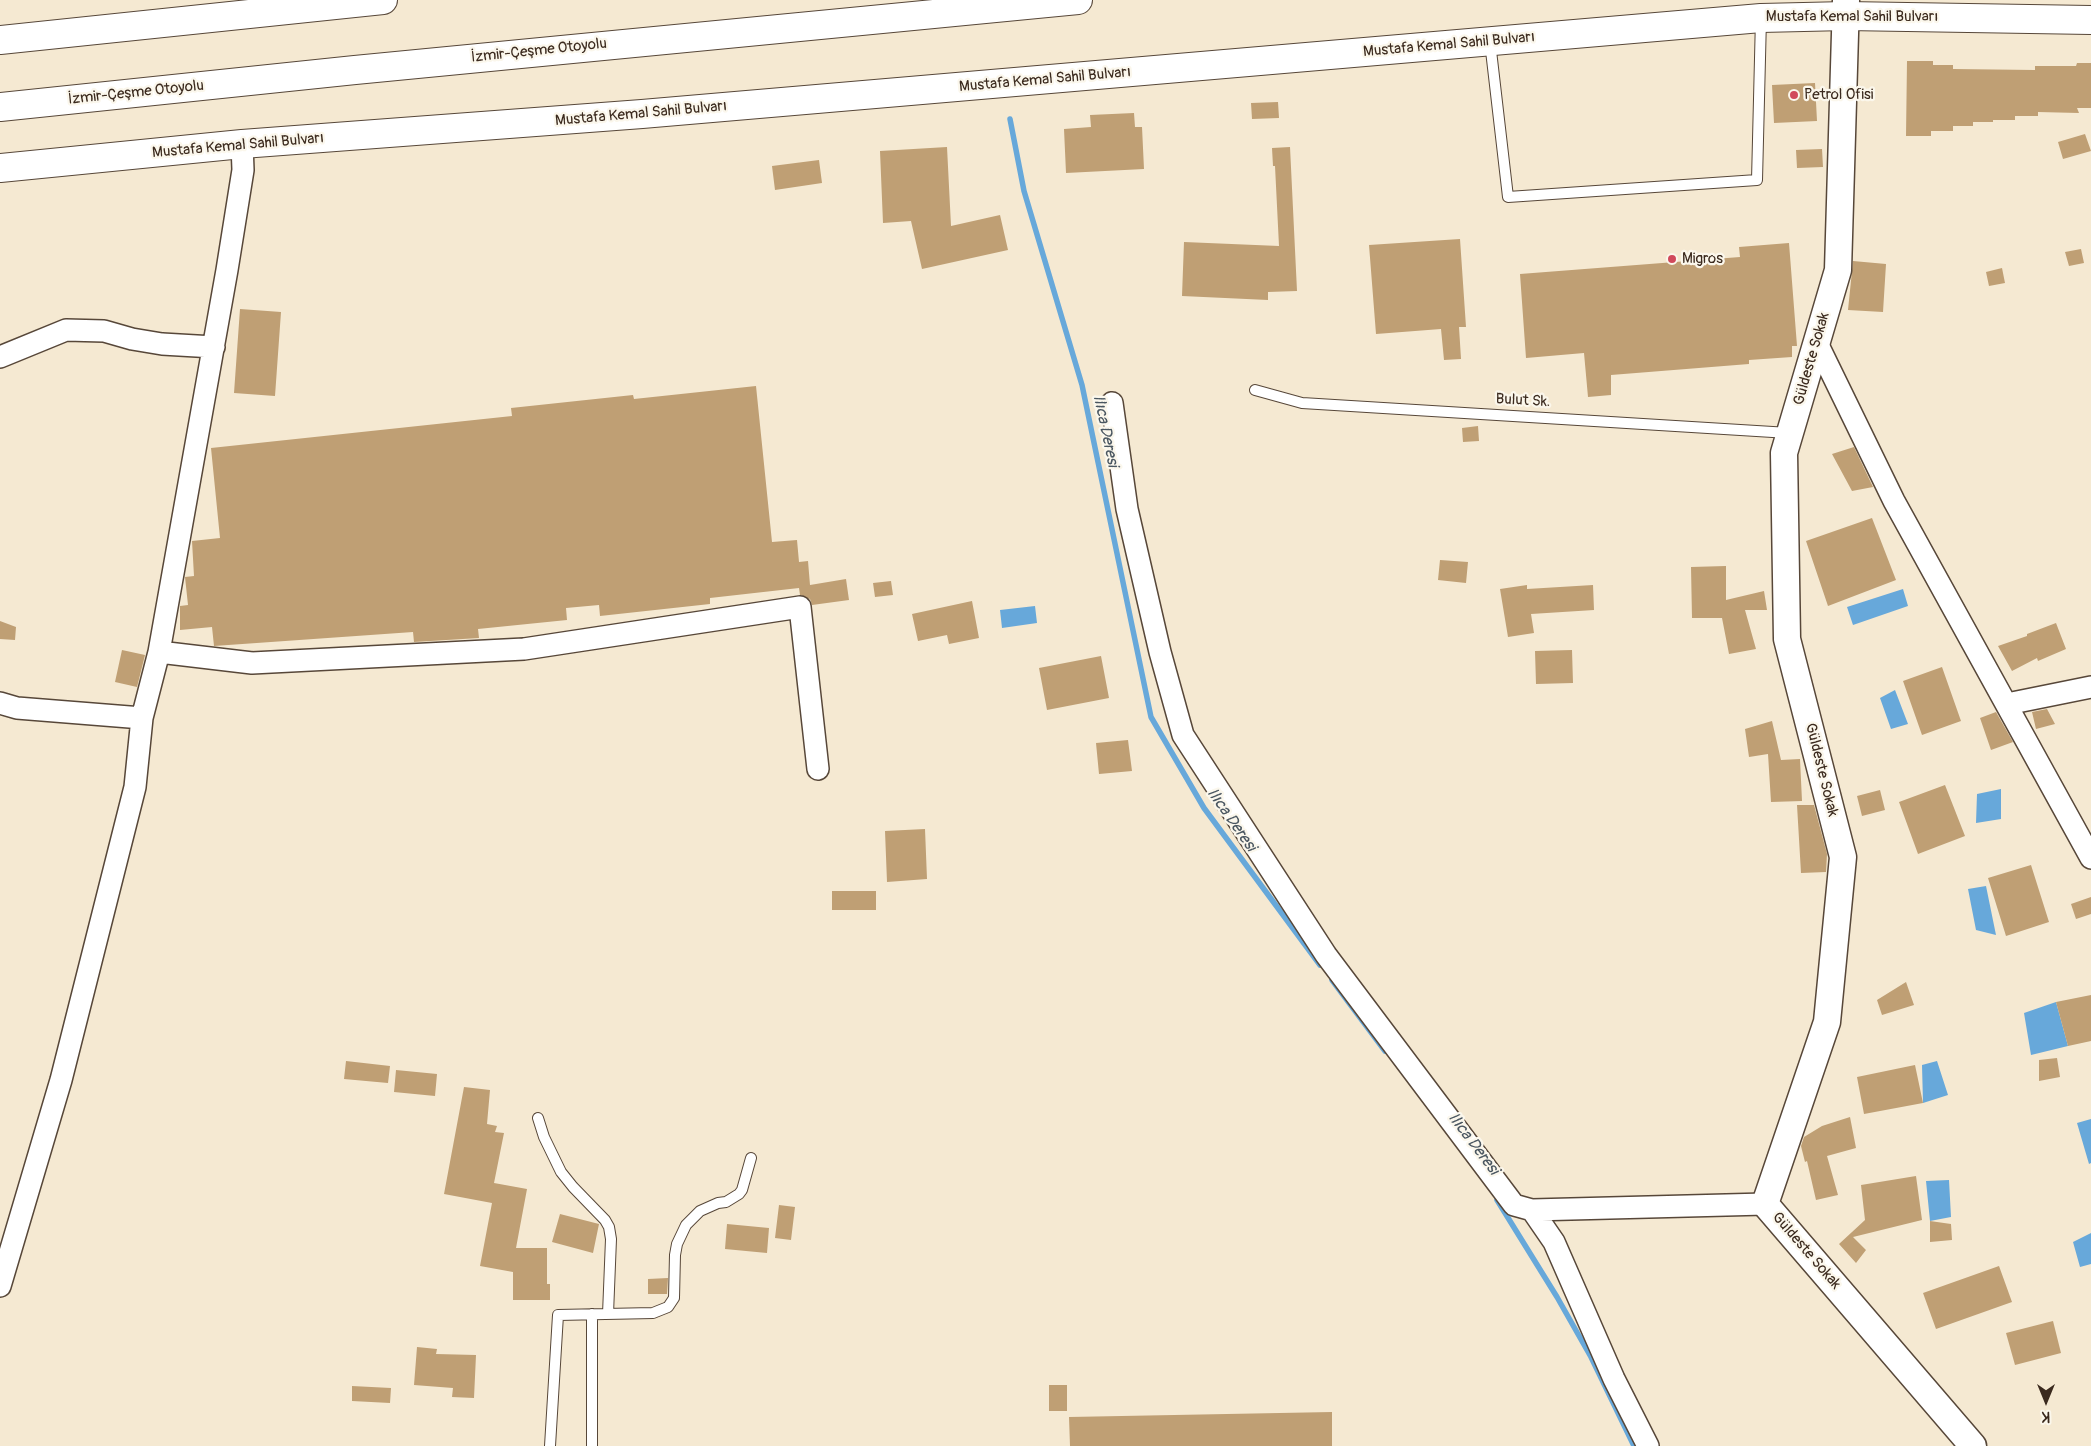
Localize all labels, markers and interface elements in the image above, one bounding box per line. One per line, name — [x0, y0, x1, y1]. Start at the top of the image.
street label: Mustafa Kemal Sahil Bulvarı — [1766, 8, 1938, 26]
street label: Mustafa Kemal Sahil Bulvarı — [1362, 29, 1536, 61]
street label: İzmir-Çeşme Otoyolu — [470, 35, 608, 67]
street label: Mustafa Kemal Sahil Bulvarı — [958, 64, 1132, 96]
street label: İzmir-Çeşme Otoyolu — [67, 77, 205, 109]
place label: Petrol Ofisi — [1804, 86, 1873, 104]
marker: Petrol Ofisi — [1788, 89, 1800, 101]
street label: Mustafa Kemal Sahil Bulvarı — [554, 98, 728, 130]
street label: Mustafa Kemal Sahil Bulvarı — [151, 130, 325, 162]
place label: Migros — [1682, 250, 1723, 268]
marker: Migros — [1666, 253, 1678, 265]
street label: Güldeste Sokak — [1790, 310, 1834, 408]
street label: Bulut Sk. — [1495, 391, 1551, 411]
water label: Ilıca Deresi — [1088, 393, 1122, 469]
street label: Güldeste Sokak — [1801, 721, 1841, 819]
water label: Ilıca Deresi — [1202, 785, 1260, 855]
water label: Ilıca Deresi — [1443, 1109, 1503, 1179]
street label: Güldeste Sokak — [1768, 1209, 1844, 1293]
north arrow — [2021, 1376, 2071, 1426]
text: K — [2042, 1408, 2050, 1425]

